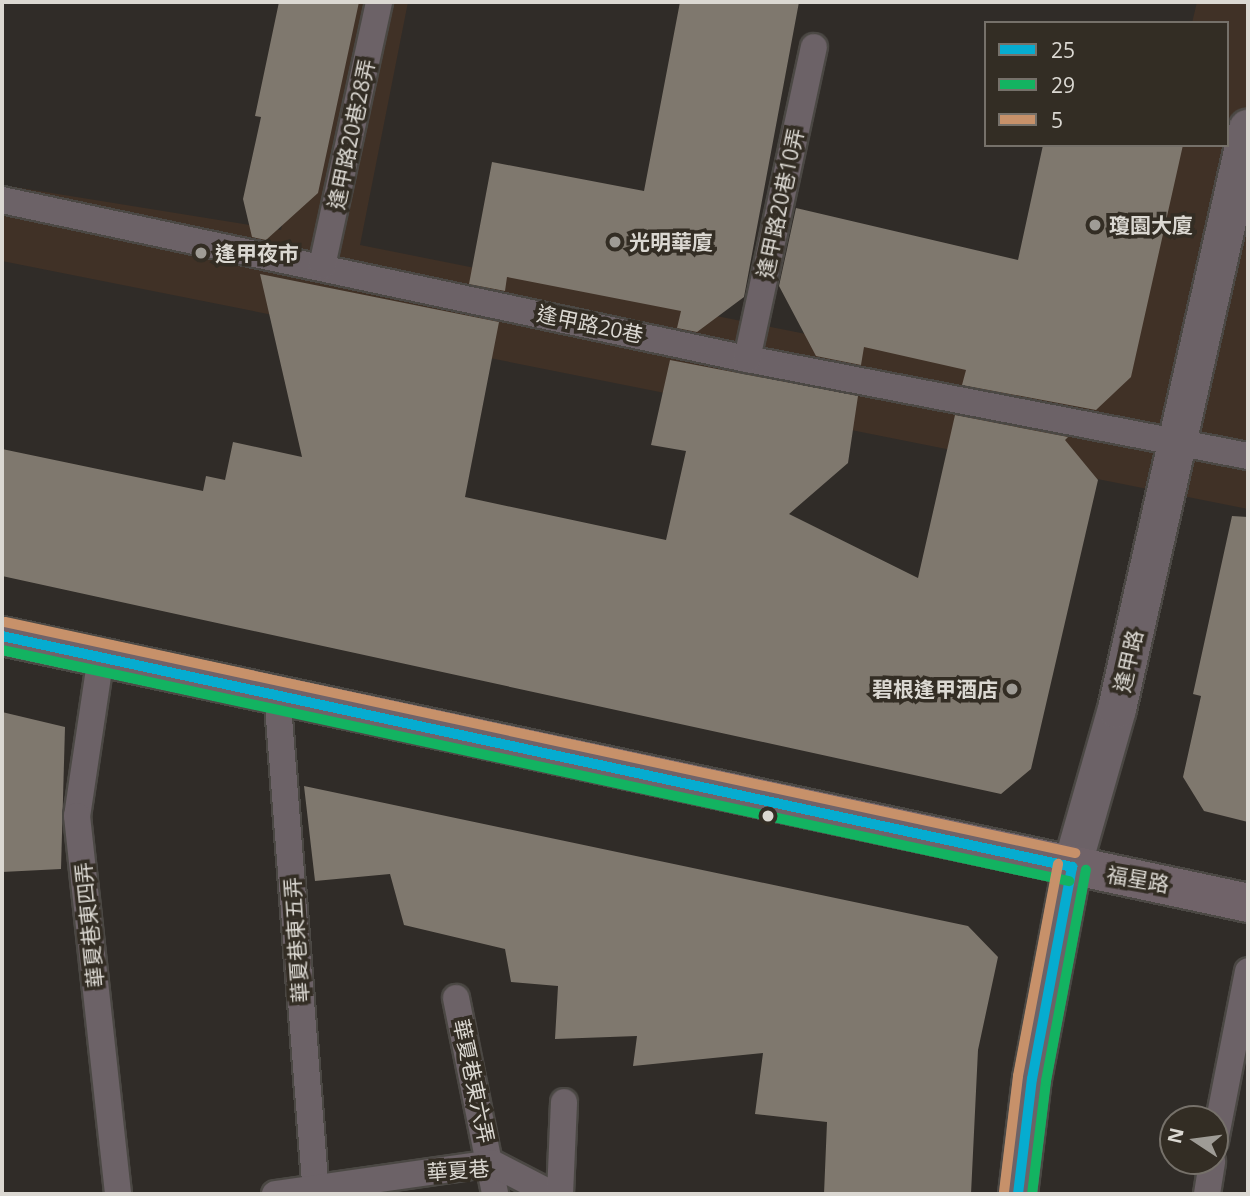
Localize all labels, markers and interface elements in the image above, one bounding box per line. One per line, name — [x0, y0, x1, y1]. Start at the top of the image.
legend — [984, 21, 1229, 147]
text: 25 — [1051, 36, 1075, 64]
street label: 逢甲路20巷28弄 — [323, 57, 379, 211]
text: 29 — [1051, 71, 1075, 99]
text: 5 — [1051, 106, 1063, 134]
street label: 逢甲路20巷10弄 — [752, 126, 808, 280]
place label: 瓊園大廈 — [1109, 212, 1193, 238]
marker: 瓊園大廈 — [1087, 217, 1103, 233]
place label: 光明華廈 — [629, 229, 713, 255]
marker: 光明華廈 — [607, 234, 623, 250]
place label: 逢甲夜市 — [215, 240, 299, 266]
marker: 逢甲夜市 — [193, 245, 209, 261]
street label: 逢甲路20巷 — [535, 300, 645, 348]
street label: 逢甲路 — [1109, 627, 1147, 695]
place label: 碧根逢甲酒店 — [872, 676, 998, 702]
marker: 碧根逢甲酒店 — [1004, 681, 1020, 697]
unlabelled marker — [761, 809, 775, 823]
street label: 華夏巷東四弄 — [70, 861, 108, 989]
street label: 福星路 — [1105, 861, 1171, 897]
street label: 華夏巷東五弄 — [279, 876, 313, 1004]
street label: 華夏巷東六弄 — [449, 1017, 499, 1145]
north arrow — [1159, 1105, 1229, 1175]
text: N — [1161, 1125, 1190, 1146]
street label: 華夏巷 — [426, 1155, 490, 1185]

